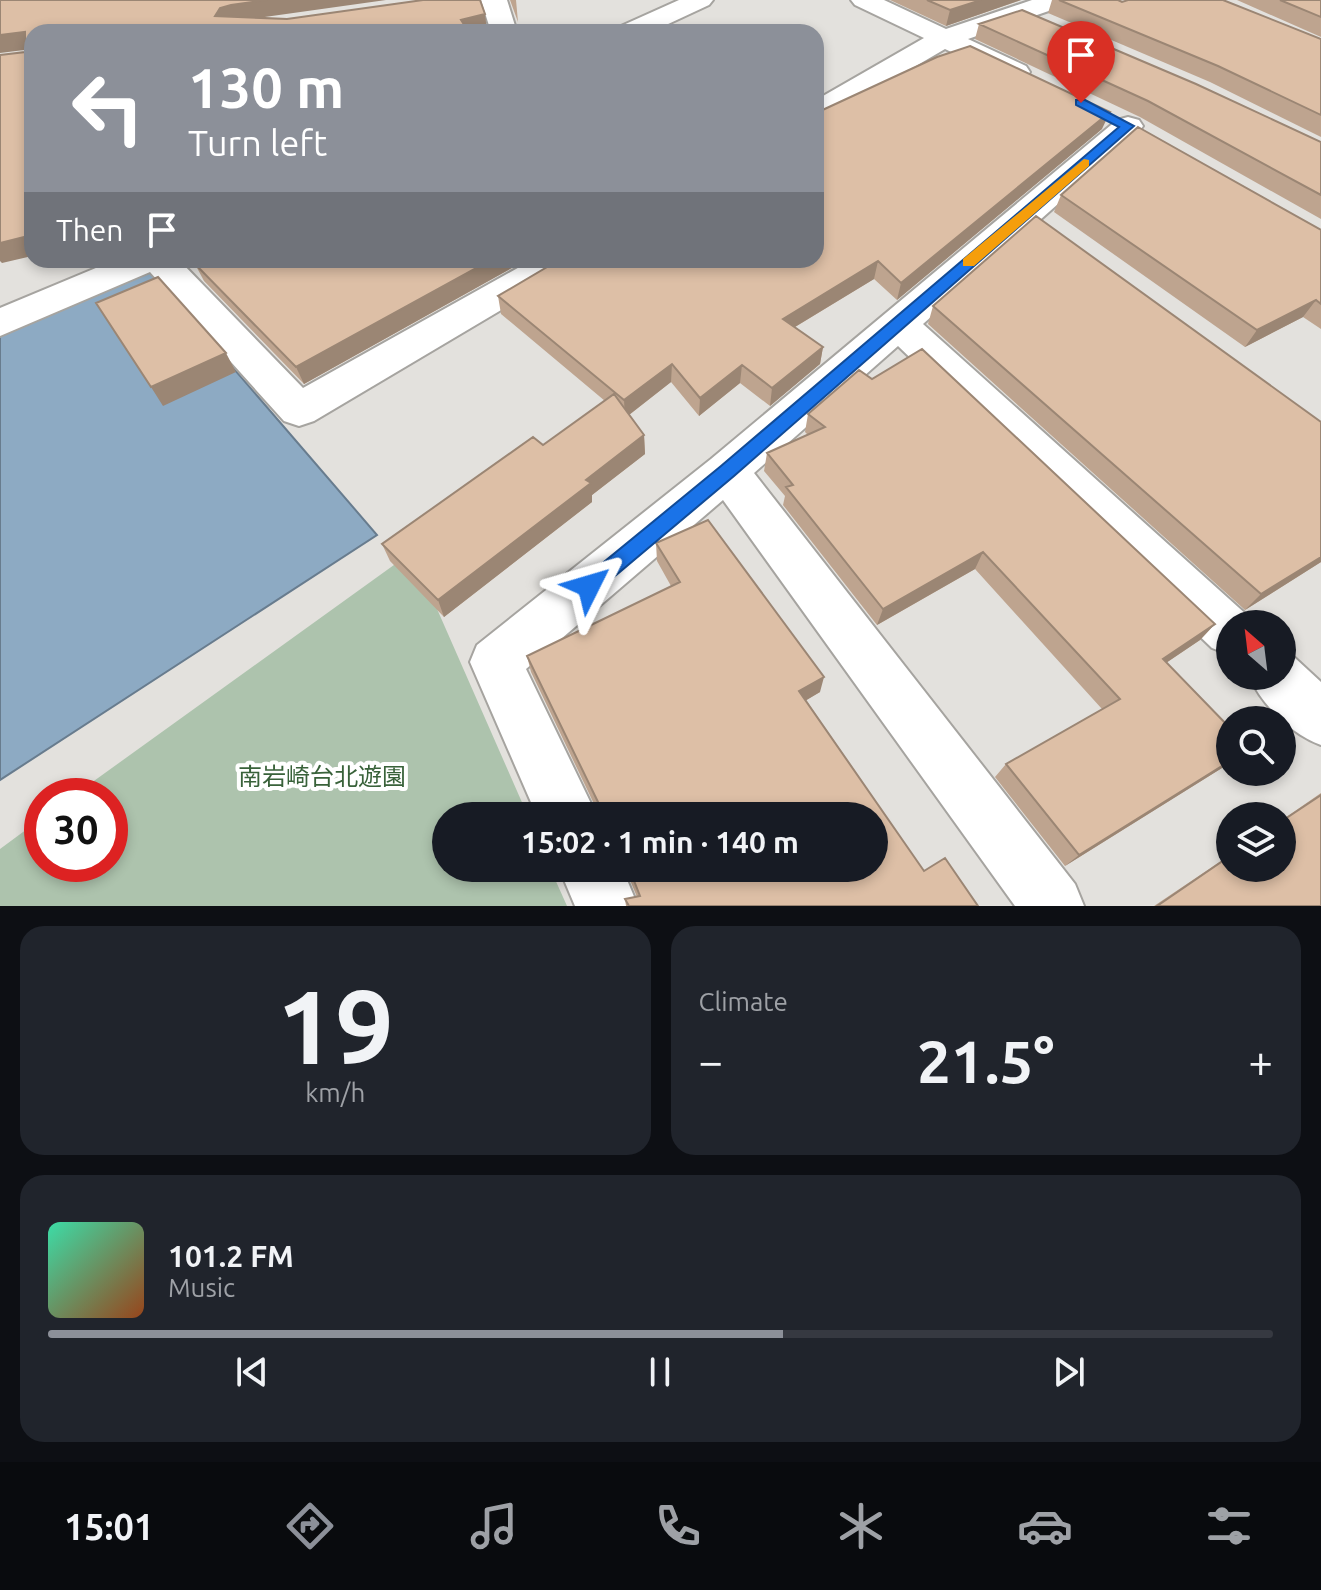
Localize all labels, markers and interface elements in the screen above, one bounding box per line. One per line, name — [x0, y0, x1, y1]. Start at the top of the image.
pin — [1047, 21, 1115, 103]
icon: arrive — [1059, 33, 1103, 77]
icon: left — [56, 56, 160, 160]
text: 130 m — [188, 56, 344, 119]
text: Turn left — [188, 122, 327, 163]
icon: arrive — [140, 208, 184, 252]
text: Then — [56, 213, 124, 247]
position arrow — [547, 544, 631, 628]
north arrow — [1216, 610, 1296, 690]
map controls — [1216, 610, 1296, 882]
button: search — [1216, 706, 1296, 786]
park label: 南岩崎台北遊園 — [238, 763, 406, 790]
speed limit sign: 30 — [24, 778, 128, 882]
button: layers — [1216, 802, 1296, 882]
text: 15:02 · 1 min · 140 m — [521, 825, 799, 859]
text: 19 — [277, 967, 394, 1084]
text: Climate — [699, 987, 788, 1016]
text: 21.5° — [917, 1027, 1054, 1094]
text: − — [699, 1036, 723, 1085]
text: + — [1248, 1036, 1273, 1085]
text: km/h — [305, 1078, 365, 1107]
text: 101.2 FM — [168, 1239, 294, 1273]
text: Music — [168, 1273, 235, 1302]
icon: previous — [230, 1350, 274, 1394]
icon: pause — [638, 1350, 682, 1394]
icon: next — [1047, 1350, 1091, 1394]
icon: directions — [282, 1498, 338, 1554]
icon: music — [466, 1498, 522, 1554]
icon: phone — [650, 1498, 706, 1554]
icon: climate — [833, 1498, 889, 1554]
icon: car — [1017, 1498, 1073, 1554]
icon: filters — [1201, 1498, 1257, 1554]
text: 15:01 — [64, 1506, 154, 1547]

